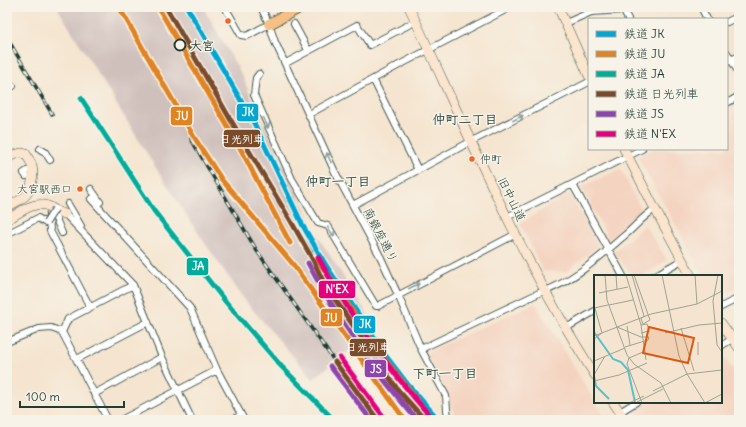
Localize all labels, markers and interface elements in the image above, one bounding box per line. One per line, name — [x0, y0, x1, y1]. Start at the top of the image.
unlabelled marker — [223, 16, 233, 26]
legend — [588, 18, 728, 150]
text: 鉄道 JK — [624, 26, 665, 41]
marker: 大宮 — [173, 38, 187, 52]
place label: 大宮 — [190, 38, 214, 53]
text: 鉄道 JU — [624, 46, 665, 61]
text: 鉄道 JA — [624, 66, 665, 81]
text: 鉄道 日光列車 — [624, 86, 699, 101]
line badge: JK — [236, 103, 259, 122]
text: JK — [242, 105, 254, 119]
line badge: JU — [170, 106, 193, 126]
text: 鉄道 JS — [624, 106, 664, 121]
text: JU — [175, 109, 189, 123]
district label: 仲町二丁目 — [432, 111, 498, 128]
one-way arrow — [511, 114, 523, 121]
one-way arrow — [263, 117, 270, 129]
text: 鉄道 N'EX — [624, 126, 676, 141]
line badge: 日光列車 — [223, 129, 261, 148]
text: 日光列車 — [220, 132, 264, 146]
one-way arrow — [325, 152, 332, 164]
place label: 仲町 — [480, 152, 502, 166]
marker: 仲町 — [467, 154, 477, 164]
district label: 仲町一丁目 — [305, 173, 371, 190]
street label: 旧中山道 — [495, 174, 529, 224]
place label: 大宮駅西口 — [17, 182, 72, 196]
marker: 大宮駅西口 — [75, 184, 85, 194]
street label: 南銀座通り — [361, 205, 401, 265]
one-way arrow — [327, 226, 335, 237]
line badge: JA — [186, 257, 209, 276]
text: JA — [192, 259, 204, 273]
inset map — [594, 275, 722, 403]
line badge: N'EX — [318, 280, 356, 299]
text: N'EX — [325, 282, 349, 296]
one-way arrow — [408, 282, 420, 289]
line badge: JU — [320, 308, 343, 327]
text: JU — [324, 311, 338, 325]
line badge: JK — [353, 315, 376, 334]
text: JK — [359, 317, 371, 331]
line badge: 日光列車 — [349, 338, 387, 357]
text: 日光列車 — [346, 340, 390, 354]
line badge: JS — [364, 359, 387, 378]
text: JS — [370, 362, 382, 376]
district label: 下町一丁目 — [412, 365, 478, 382]
scale bar — [20, 383, 124, 409]
text: 100 m — [26, 389, 60, 404]

